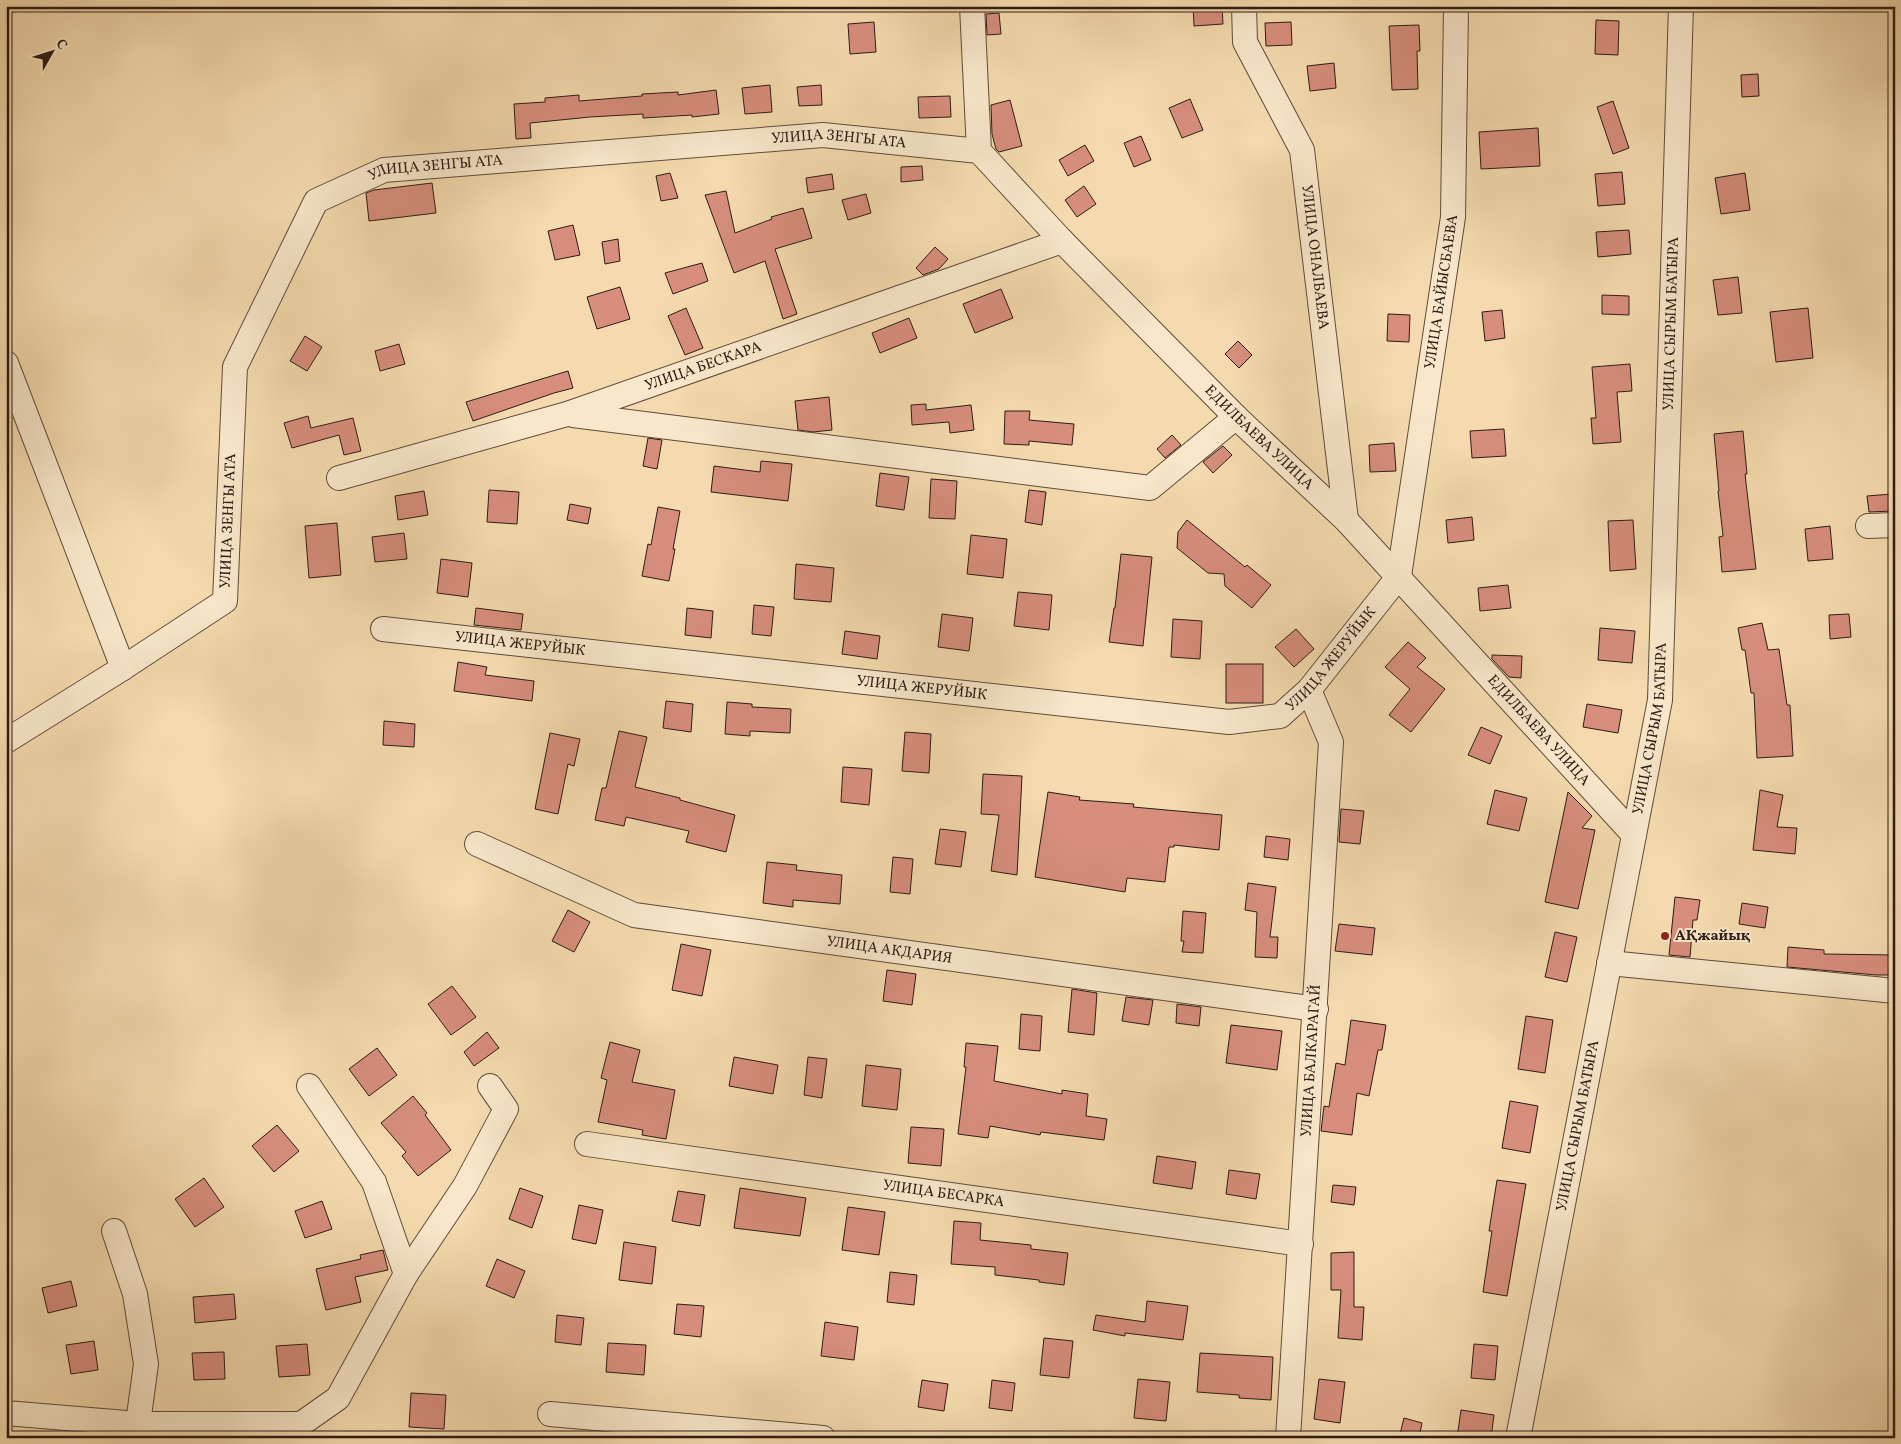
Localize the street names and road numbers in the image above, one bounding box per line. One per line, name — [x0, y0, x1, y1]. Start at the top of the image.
street label: УЛИЦА ЗЕНГЫ АТА — [771, 124, 908, 154]
street label: УЛИЦА ЗЕНГЫ АТА — [365, 150, 504, 186]
street label: УЛИЦА ОНАЛБАЕВА — [1296, 184, 1334, 331]
street label: УЛИЦА БАЙЫСБАЕВА — [1420, 213, 1464, 371]
street label: УЛИЦА СЫРЫМ БАТЫРА — [1658, 236, 1685, 411]
street label: УЛИЦА БЕСКАРА — [642, 336, 765, 397]
street label: ЕДИЛБАЕВА УЛИЦА — [1200, 380, 1319, 495]
street label: УЛИЦА ЗЕНГЫ АТА — [215, 452, 242, 589]
street label: УЛИЦА ЖЕРУЙЫК — [1281, 602, 1381, 717]
street label: УЛИЦА ЖЕРУЙЫК — [454, 626, 587, 662]
street label: УЛИЦА СЫРЫМ БАТЫРА — [1628, 642, 1672, 816]
street label: ЕДИЛБАЕВА УЛИЦА — [1482, 670, 1595, 791]
street label: УЛИЦА ЖЕРУЙЫК — [855, 671, 988, 706]
street label: УЛИЦА АКДАРИЯ — [825, 931, 954, 969]
street label: УЛИЦА БАЛКАРАГАЙ — [1296, 984, 1327, 1138]
street label: УЛИЦА СЫРЫМ БАТЫРА — [1551, 1038, 1605, 1213]
street label: УЛИЦА БЕСАРКА — [881, 1175, 1006, 1213]

